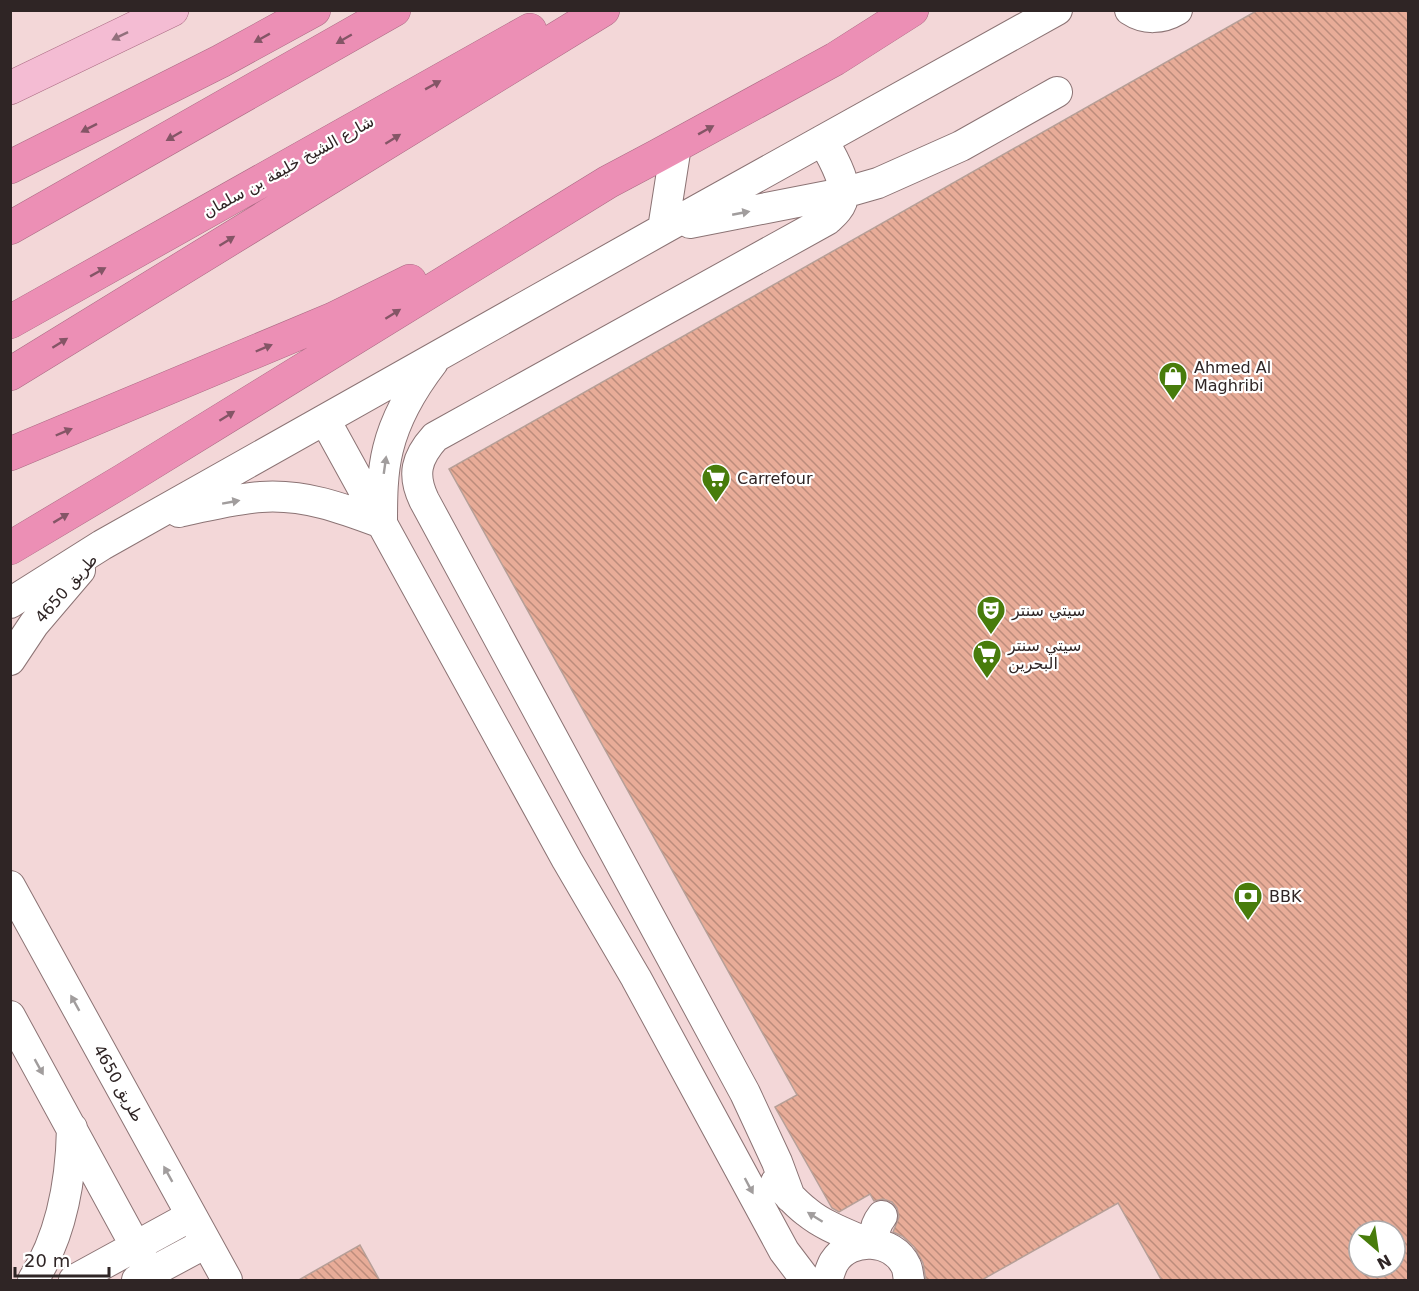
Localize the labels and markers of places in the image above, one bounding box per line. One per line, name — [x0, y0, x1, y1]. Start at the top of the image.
place label: Ahmed Al Maghribi — [1194, 358, 1271, 395]
shop icon: Ahmed Al Maghribi — [1157, 360, 1189, 402]
supermarket icon: Carrefour — [700, 462, 732, 504]
place label: Carrefour — [737, 469, 813, 488]
theatre icon: سيتي سنتر — [975, 594, 1007, 636]
place label: سيتي سنتر — [1011, 601, 1085, 621]
place label: سيتي سنتر البحرين — [1007, 636, 1081, 674]
supermarket icon: سيتي سنتر البحرين — [971, 638, 1003, 680]
bank icon: BBK — [1232, 880, 1264, 922]
place label: BBK — [1269, 887, 1302, 906]

